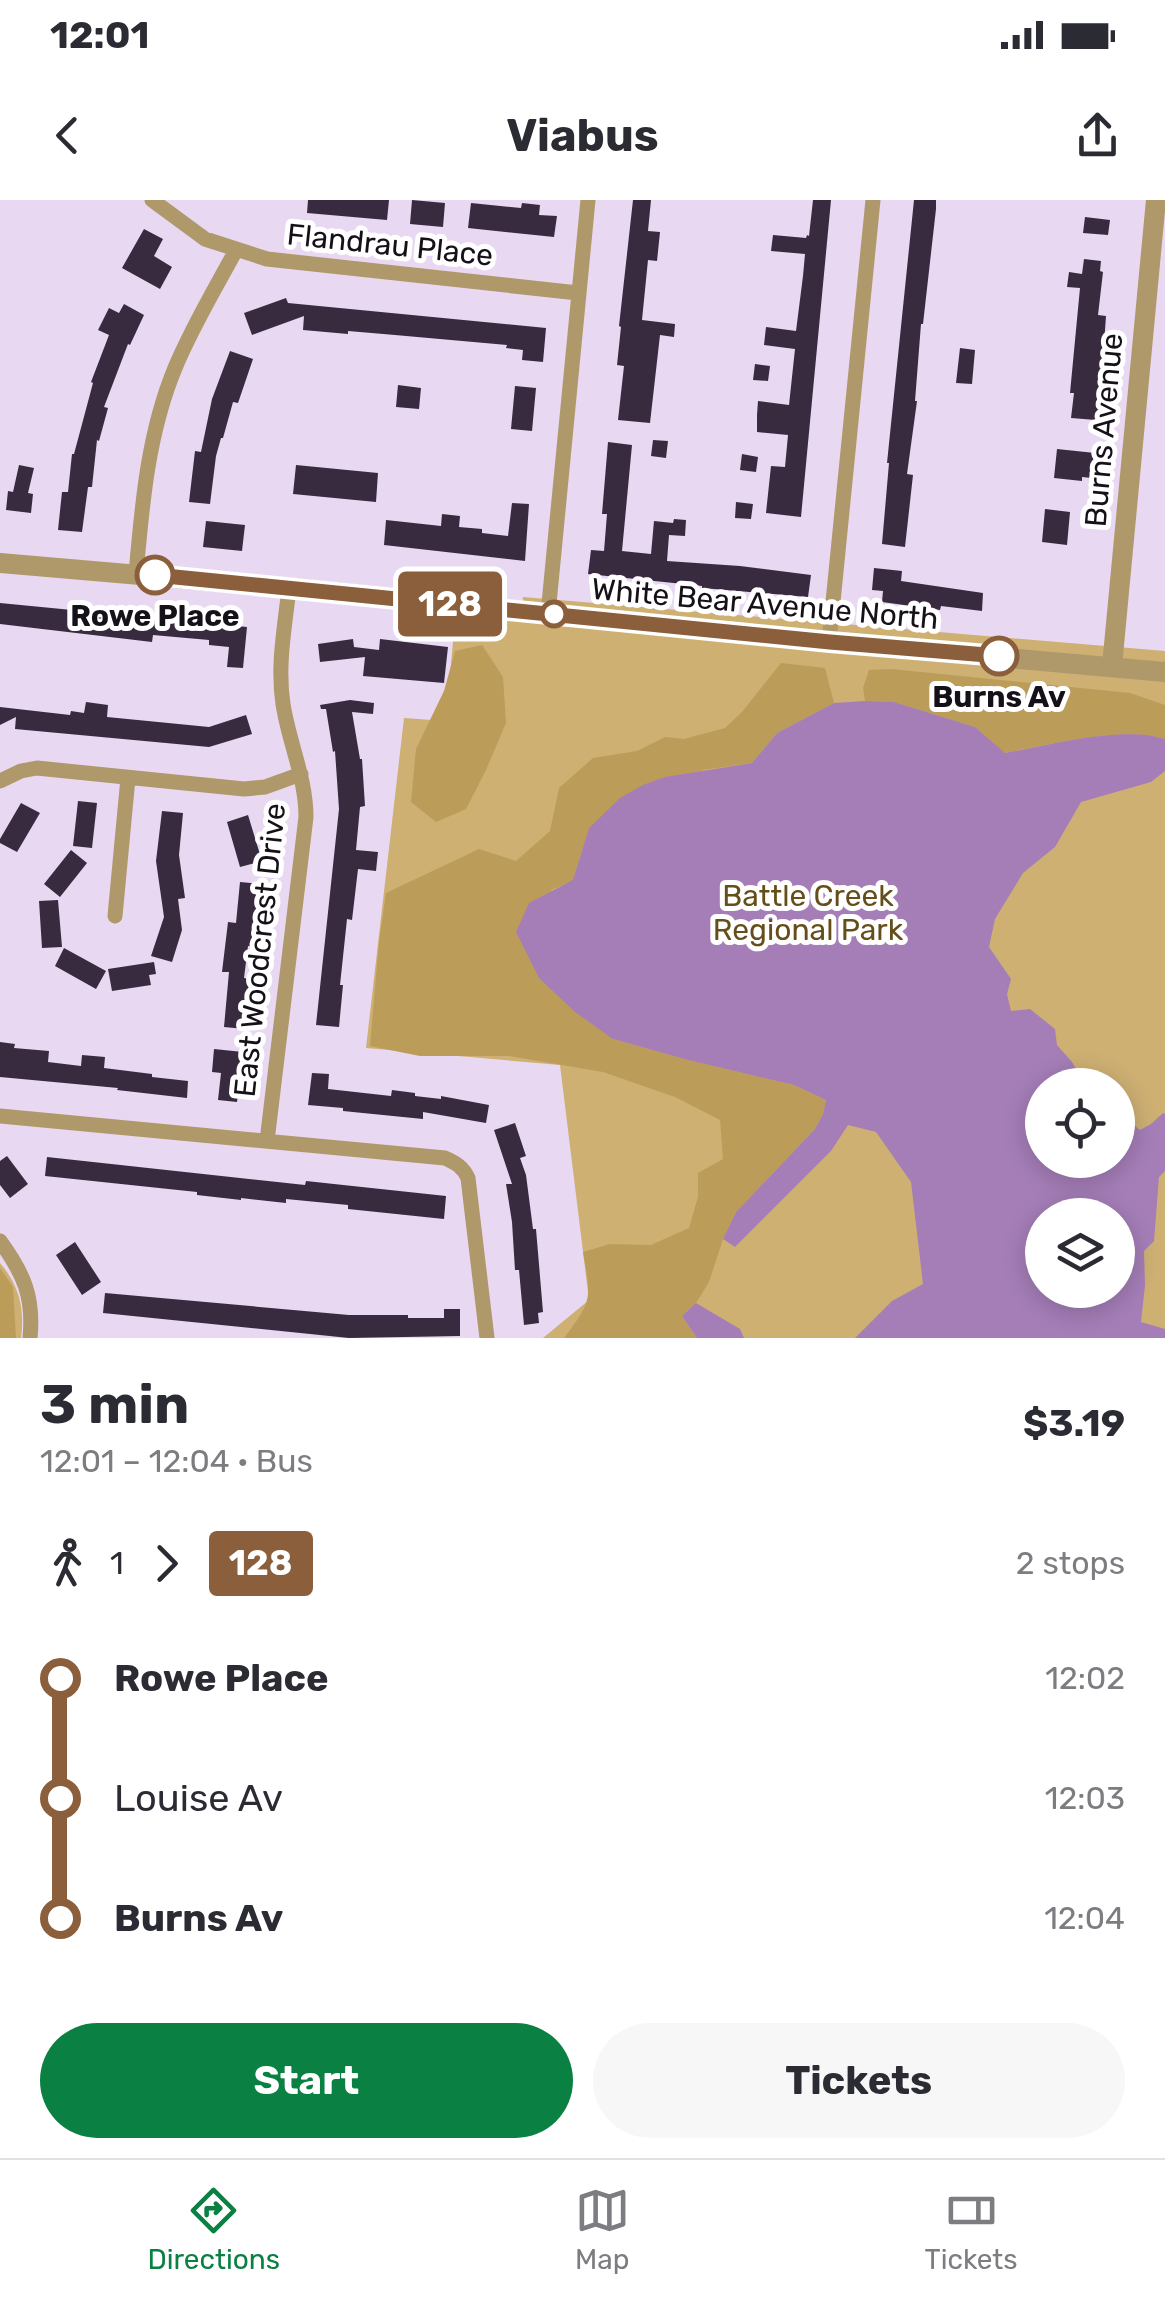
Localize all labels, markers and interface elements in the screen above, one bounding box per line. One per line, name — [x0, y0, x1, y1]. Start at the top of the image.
text: 12:01 — [50, 12, 149, 58]
icon: back — [40, 108, 95, 163]
icon: share — [1070, 108, 1125, 163]
text: Viabus — [506, 109, 659, 162]
street label: Flandrau Place — [285, 216, 495, 274]
street label: Burns Avenue — [1078, 331, 1130, 529]
marker: Rowe Place — [136, 556, 174, 594]
street label: White Bear Avenue North — [590, 571, 940, 637]
line badge: 128 — [392, 572, 508, 636]
text: 128 — [418, 583, 482, 625]
place label: Rowe Place — [70, 598, 240, 634]
unlabelled marker — [541, 601, 567, 627]
marker: Burns Av — [980, 637, 1018, 675]
place label: Burns Av — [932, 679, 1066, 715]
street label: East Woodcrest Drive — [227, 801, 293, 1099]
park label: Battle Creek Regional Park — [713, 878, 904, 948]
map controls — [1025, 1068, 1135, 1308]
button: locate — [1025, 1068, 1135, 1178]
button: layers — [1025, 1198, 1135, 1308]
text: 3 min — [40, 1372, 189, 1437]
text: $3.19 — [1023, 1400, 1125, 1446]
text: 12:01 – 12:04 · Bus — [40, 1442, 313, 1480]
icon: walk — [40, 1536, 95, 1591]
icon: forward — [139, 1536, 194, 1591]
text: 128 — [229, 1542, 293, 1584]
text: 1 — [110, 1544, 124, 1582]
text: 2 stops — [1016, 1544, 1125, 1582]
text: Rowe Place — [114, 1655, 329, 1701]
text: 12:02 — [1045, 1659, 1125, 1697]
text: Louise Av — [114, 1775, 283, 1821]
text: 12:03 — [1045, 1779, 1125, 1817]
text: Burns Av — [114, 1895, 283, 1941]
text: 12:04 — [1044, 1899, 1125, 1937]
button: Start — [40, 2023, 573, 2138]
button: Tickets — [593, 2023, 1125, 2138]
tab: Directions — [147, 2183, 280, 2276]
tab: Map — [575, 2183, 630, 2276]
tab: Tickets — [925, 2183, 1018, 2276]

